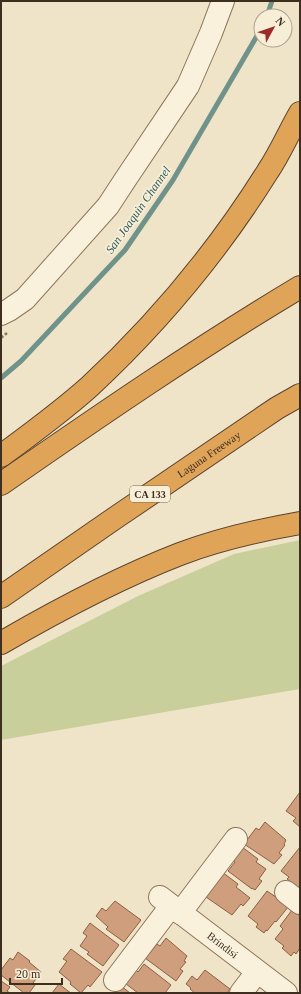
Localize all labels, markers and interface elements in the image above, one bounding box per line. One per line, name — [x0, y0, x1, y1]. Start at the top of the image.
north arrow — [253, 8, 293, 48]
text: N — [274, 15, 288, 29]
water label: San Joaquin Channel — [103, 163, 174, 256]
street label: Laguna Freeway — [175, 428, 243, 480]
road number: CA 133 — [130, 486, 170, 502]
street label: Brindisi — [205, 929, 241, 960]
scale bar — [10, 960, 62, 986]
text: 20 m — [16, 967, 41, 981]

